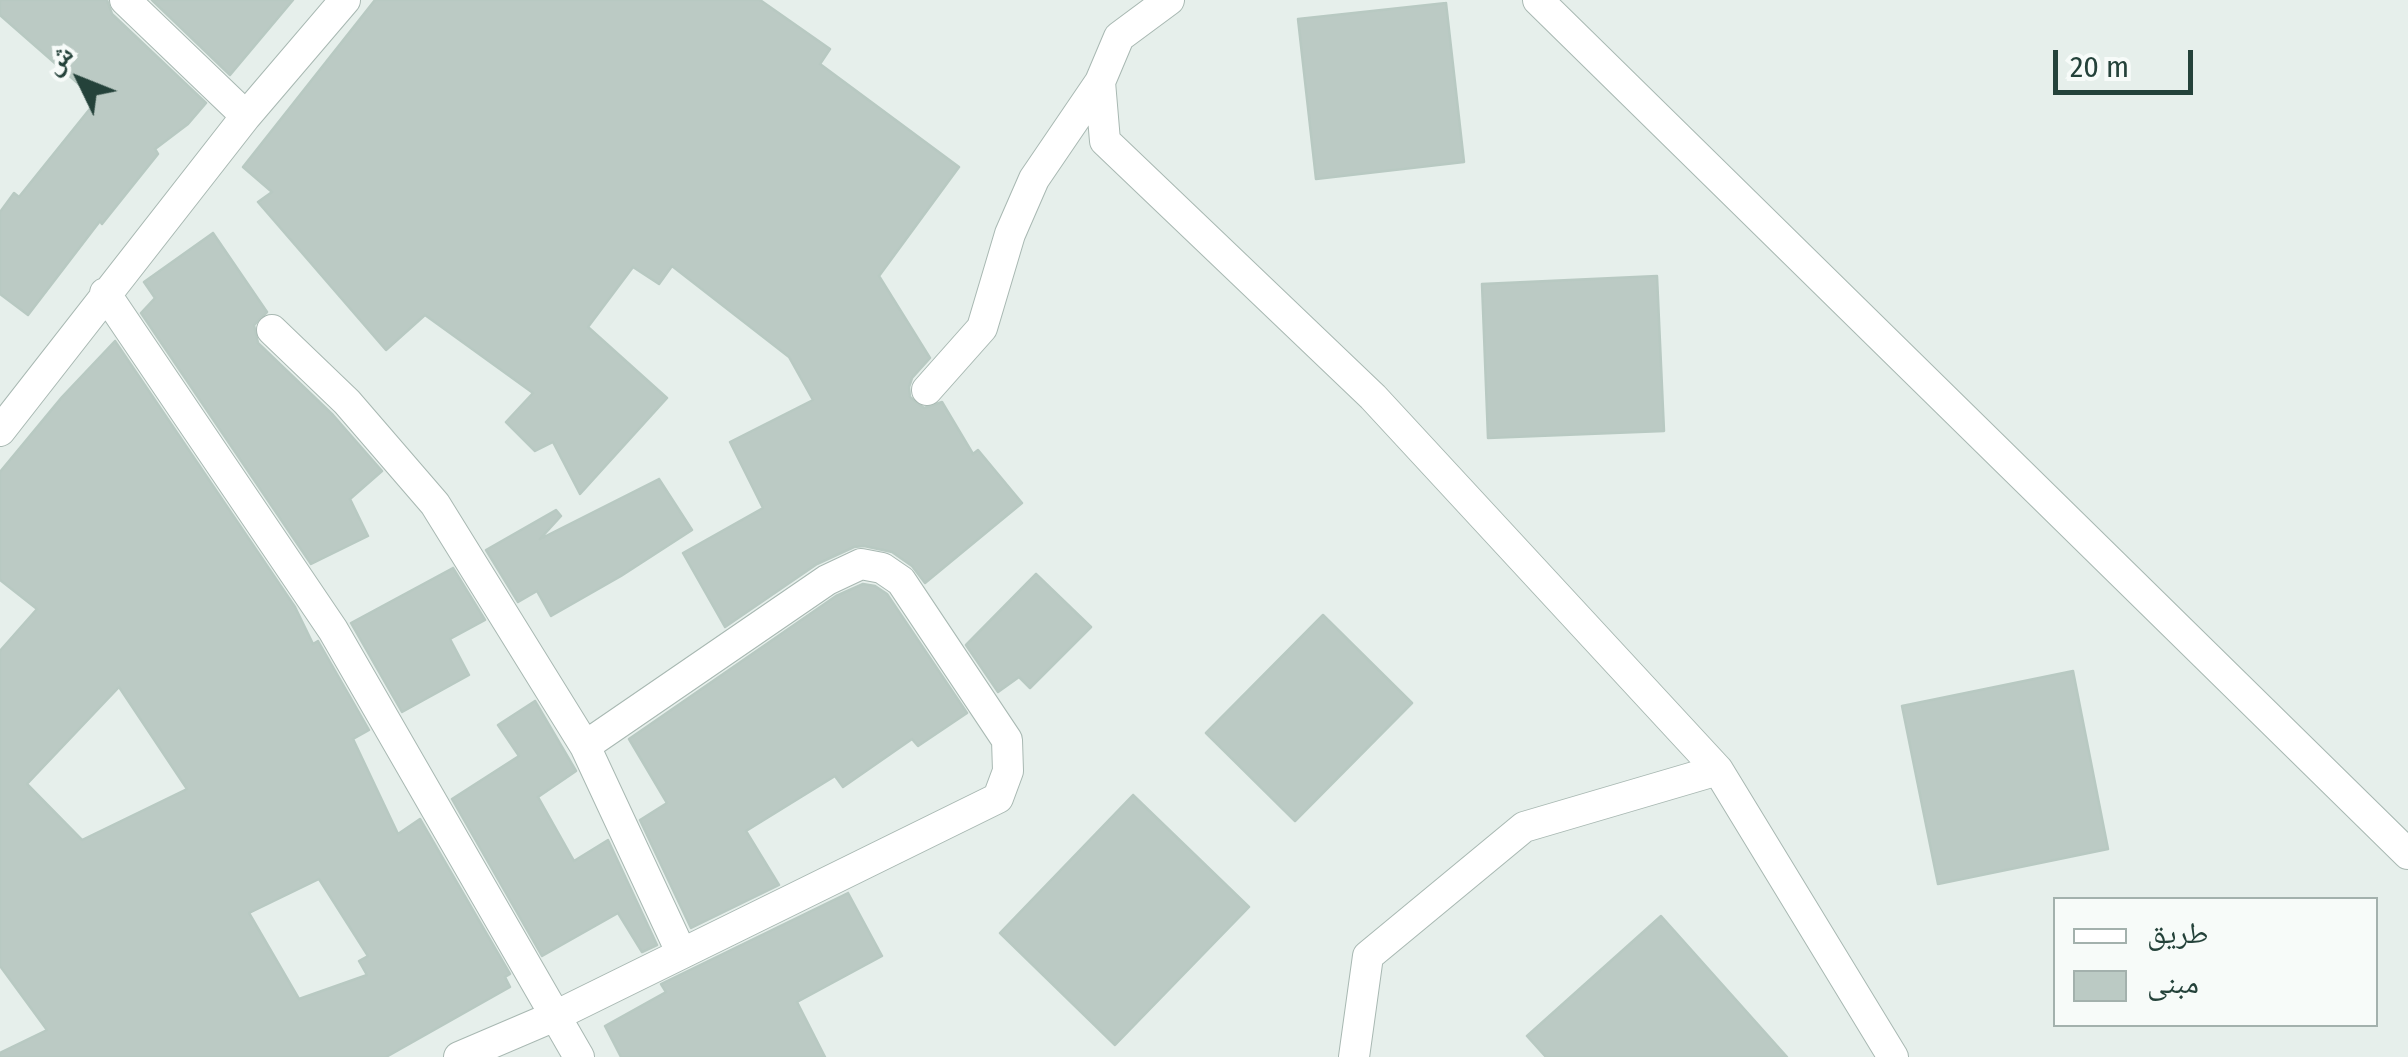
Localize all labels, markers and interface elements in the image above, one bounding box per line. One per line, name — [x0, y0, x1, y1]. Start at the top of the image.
north arrow — [30, 30, 130, 130]
scale bar — [2058, 30, 2198, 92]
text: ش — [35, 37, 80, 81]
text: 20 m — [2070, 49, 2129, 85]
legend — [2053, 897, 2378, 1027]
text: طريق — [2147, 915, 2208, 951]
text: مبنى — [2147, 965, 2199, 1001]

